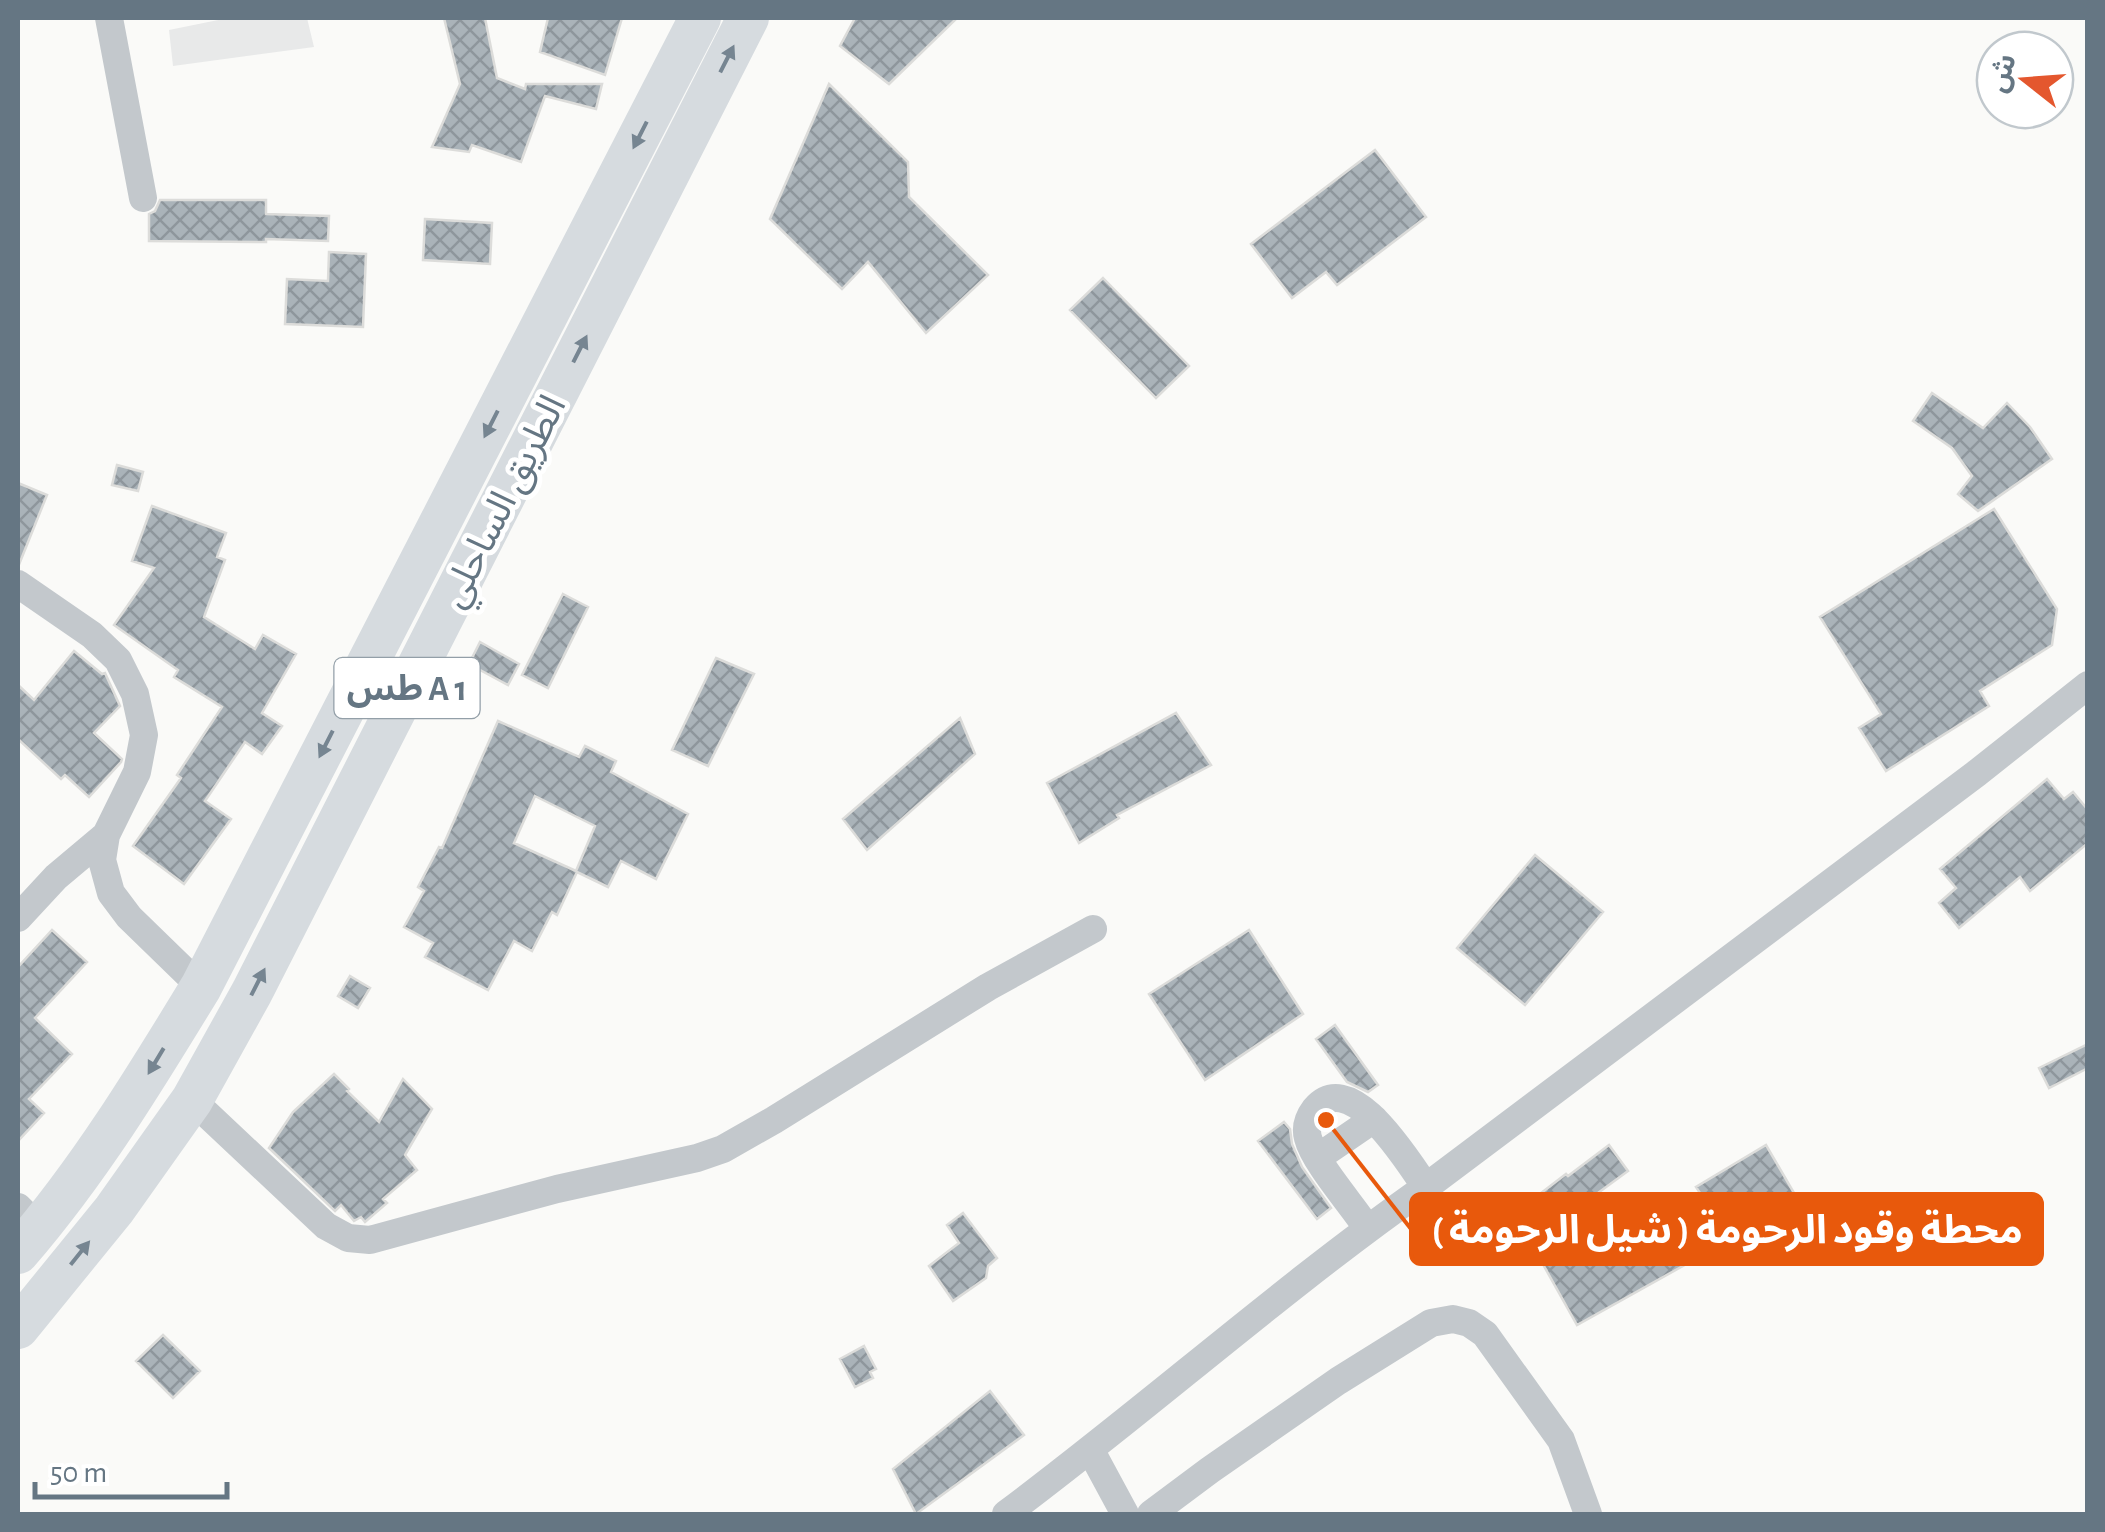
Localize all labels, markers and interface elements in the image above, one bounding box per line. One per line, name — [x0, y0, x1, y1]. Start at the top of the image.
north arrow — [1975, 30, 2075, 130]
one-way arrow — [718, 45, 735, 74]
text: ش — [1984, 51, 2022, 96]
one-way arrow — [632, 121, 649, 150]
one-way arrow — [571, 334, 588, 363]
street label: الطريق الساحلي — [434, 390, 580, 618]
one-way arrow — [483, 410, 500, 439]
road number: طس A 1 — [334, 658, 480, 718]
one-way arrow — [318, 730, 335, 759]
one-way arrow — [249, 967, 266, 996]
one-way arrow — [148, 1047, 165, 1075]
callout: ( محطة وقود الرحومة ( شيل الرحومة — [1411, 1194, 2042, 1264]
text: ( محطة وقود الرحومة ( شيل الرحومة — [1431, 1209, 2023, 1253]
one-way arrow — [69, 1241, 90, 1266]
scale bar — [35, 1437, 228, 1499]
text: 50 m — [50, 1458, 107, 1488]

